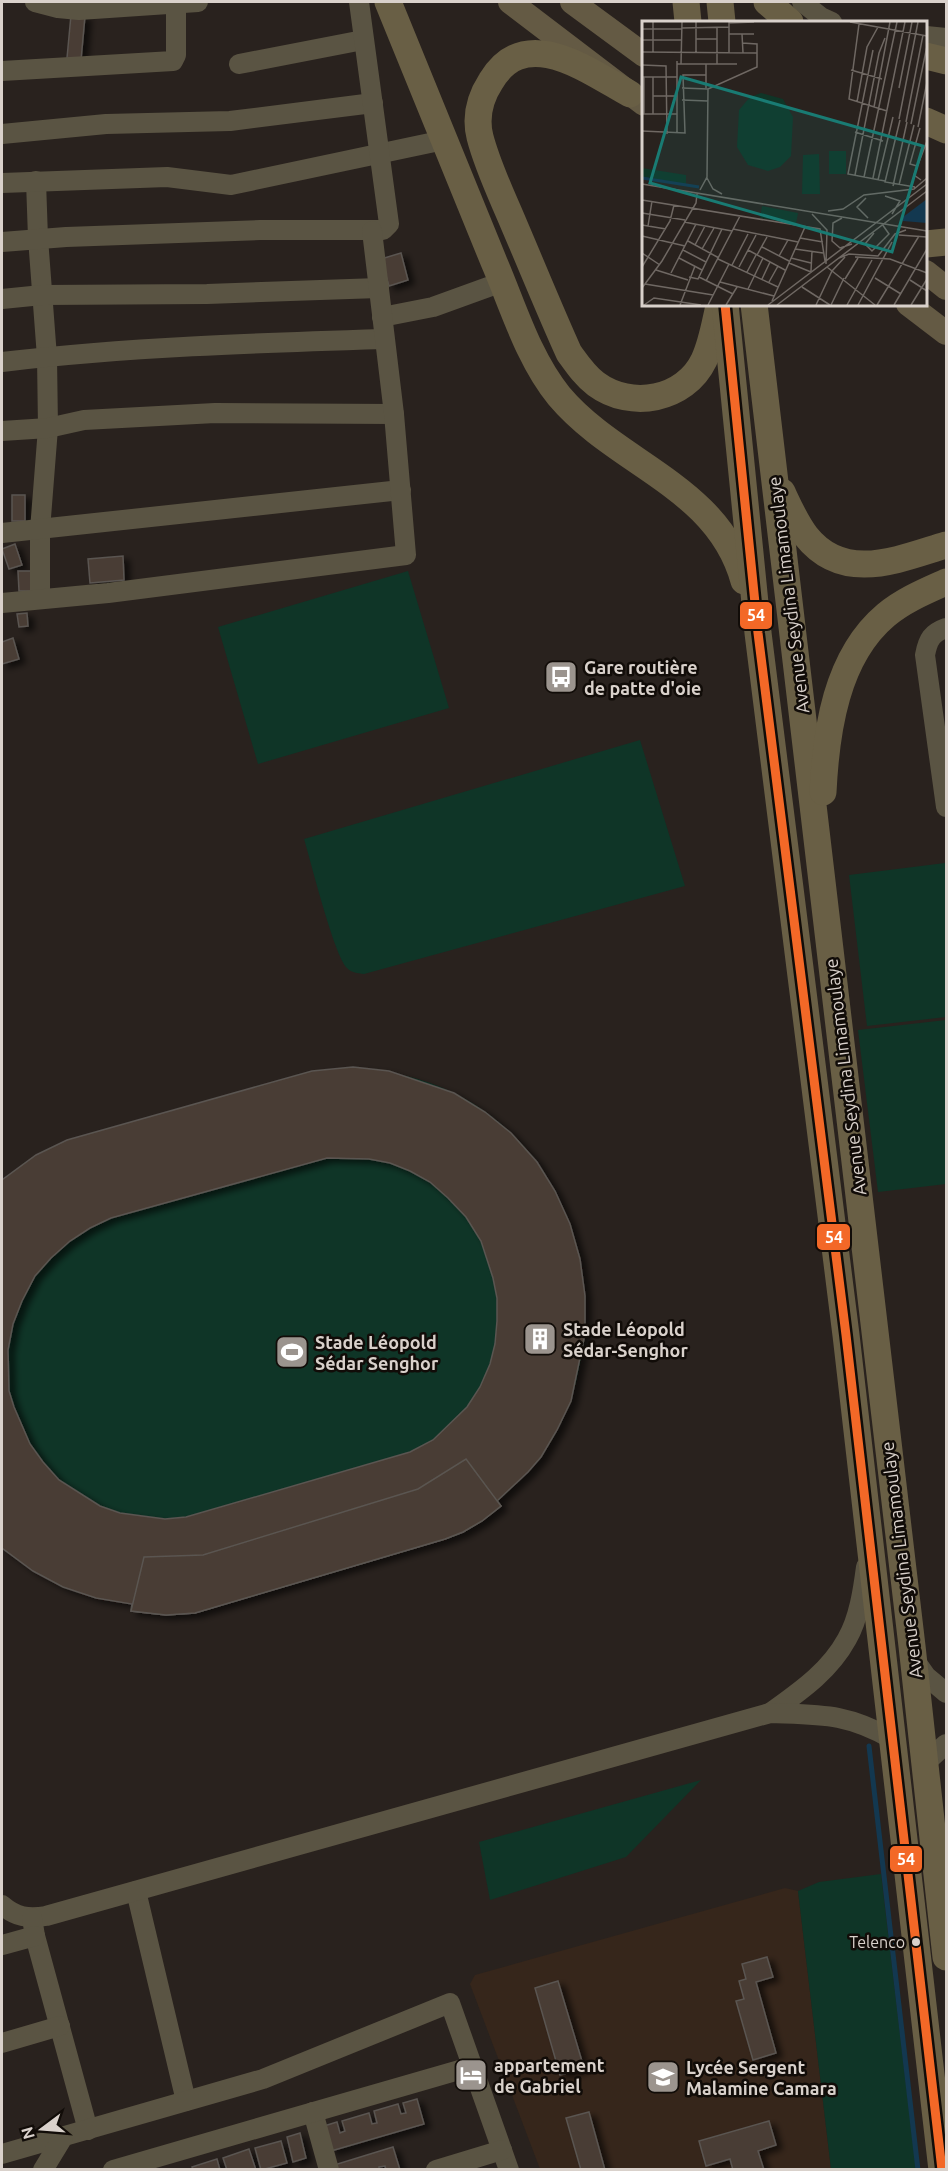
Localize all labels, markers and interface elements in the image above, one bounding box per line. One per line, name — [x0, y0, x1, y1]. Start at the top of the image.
inset map — [642, 21, 927, 306]
street label: Avenue Seydina Limamoulaye — [764, 475, 812, 715]
line badge: 54 — [739, 601, 773, 630]
text: 54 — [747, 606, 765, 624]
place label: Gare routière de patte d'oie — [584, 657, 701, 698]
bus stop icon: Gare routière de patte d'oie — [543, 659, 579, 695]
street label: Avenue Seydina Limamoulaye — [821, 957, 869, 1197]
line badge: 54 — [816, 1223, 851, 1251]
text: 54 — [825, 1228, 843, 1246]
place label: Stade Léopold Sédar-Senghor — [563, 1319, 688, 1360]
building icon: Stade Léopold Sédar-Senghor — [522, 1321, 558, 1357]
place label: Stade Léopold Sédar Senghor — [315, 1332, 439, 1373]
sports icon: Stade Léopold Sédar Senghor — [274, 1334, 310, 1370]
street label: Avenue Seydina Limamoulaye — [877, 1440, 925, 1680]
line badge: 54 — [889, 1845, 923, 1873]
text: 54 — [897, 1850, 915, 1868]
place label: Telenco — [849, 1933, 905, 1951]
marker: Telenco — [910, 1936, 922, 1948]
place label: appartement de Gabriel — [494, 2055, 605, 2096]
hotel icon: appartement de Gabriel — [453, 2057, 489, 2093]
place label: Lycée Sergent Malamine Camara — [686, 2057, 837, 2098]
school or university icon: Lycée Sergent Malamine Camara — [645, 2059, 681, 2095]
north arrow — [12, 2099, 72, 2159]
text: N — [17, 2125, 38, 2141]

